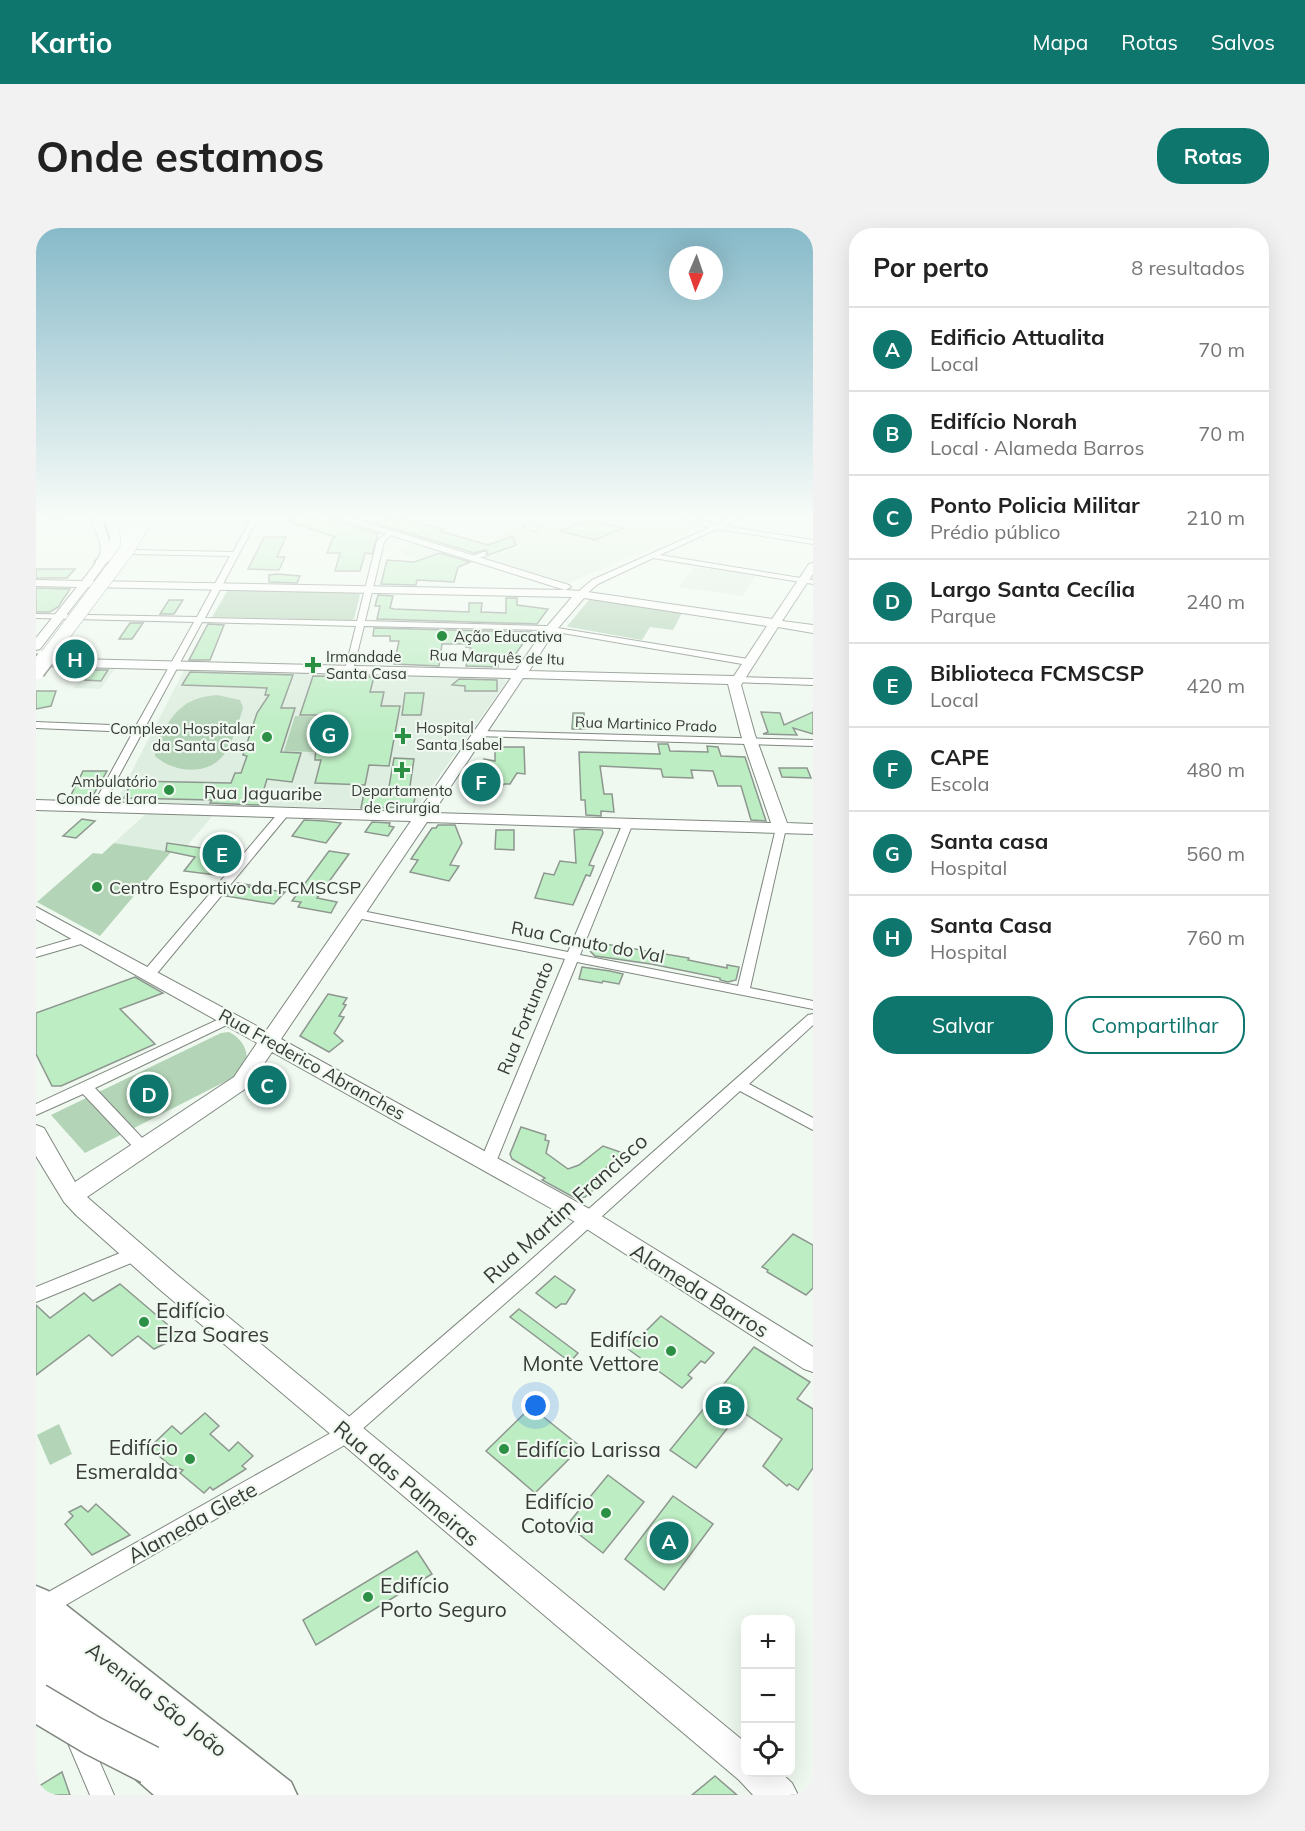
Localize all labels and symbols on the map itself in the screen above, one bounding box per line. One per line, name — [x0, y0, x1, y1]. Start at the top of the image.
north arrow — [669, 246, 723, 300]
place label: Ação Educativa — [454, 627, 562, 646]
marker: Ação Educativa — [435, 629, 449, 643]
pin: H — [56, 636, 94, 682]
street label: Rua Marquês de Itu — [429, 645, 565, 669]
place label: Irmandade Santa Casa — [326, 647, 407, 683]
marker: Irmandade Santa Casa — [304, 656, 322, 674]
pin: G — [310, 712, 348, 756]
street label: Rua Martinico Prado — [575, 712, 717, 736]
place label: Hospital Santa Isabel — [416, 718, 502, 754]
place label: Complexo Hospitalar da Santa Casa — [110, 719, 256, 755]
marker: Hospital Santa Isabel — [394, 727, 412, 745]
marker: Complexo Hospitalar da Santa Casa — [260, 730, 274, 744]
pin: F — [462, 760, 500, 804]
marker: Departamento de Cirurgia — [393, 761, 411, 779]
place label: Ambulatório Conde de Lara — [56, 772, 157, 808]
street label: Rua Jaguaribe — [204, 780, 322, 806]
place label: Departamento de Cirurgia — [351, 781, 453, 817]
marker: Ambulatório Conde de Lara — [162, 783, 176, 797]
pin: E — [202, 832, 242, 876]
place label: Centro Esportivo da FCMSCSP — [109, 876, 361, 899]
marker: Centro Esportivo da FCMSCSP — [90, 880, 104, 894]
street label: Rua Canuto do Val — [509, 916, 667, 968]
street label: Rua Fortunato — [492, 958, 558, 1078]
street label: Rua Frederico Abranches — [215, 1003, 409, 1125]
pin: C — [248, 1062, 286, 1108]
pin: D — [130, 1072, 168, 1116]
street label: Rua Martim Francisco — [478, 1127, 652, 1289]
street label: Alameda Barros — [626, 1237, 774, 1343]
place label: Edifício Elza Soares — [156, 1297, 269, 1347]
marker: Edifício Elza Soares — [137, 1315, 151, 1329]
place label: Edifício Monte Vettore — [522, 1326, 659, 1376]
marker: Edifício Monte Vettore — [664, 1344, 678, 1358]
pin: B — [706, 1384, 744, 1428]
your location — [521, 1391, 550, 1420]
street label: Rua das Palmeiras — [329, 1415, 485, 1551]
place label: Edifício Esmeralda — [75, 1434, 178, 1484]
place label: Edifício Larissa — [516, 1436, 661, 1462]
marker: Edifício Larissa — [497, 1442, 511, 1456]
marker: Edifício Esmeralda — [183, 1452, 197, 1466]
street label: Alameda Glete — [123, 1476, 261, 1568]
place label: Edifício Cotovia — [521, 1488, 594, 1538]
marker: Edifício Cotovia — [599, 1506, 613, 1520]
pin: A — [650, 1518, 688, 1564]
place label: Edifício Porto Seguro — [380, 1572, 507, 1622]
marker: Edifício Porto Seguro — [361, 1590, 375, 1604]
street label: Avenida São João — [81, 1636, 233, 1762]

